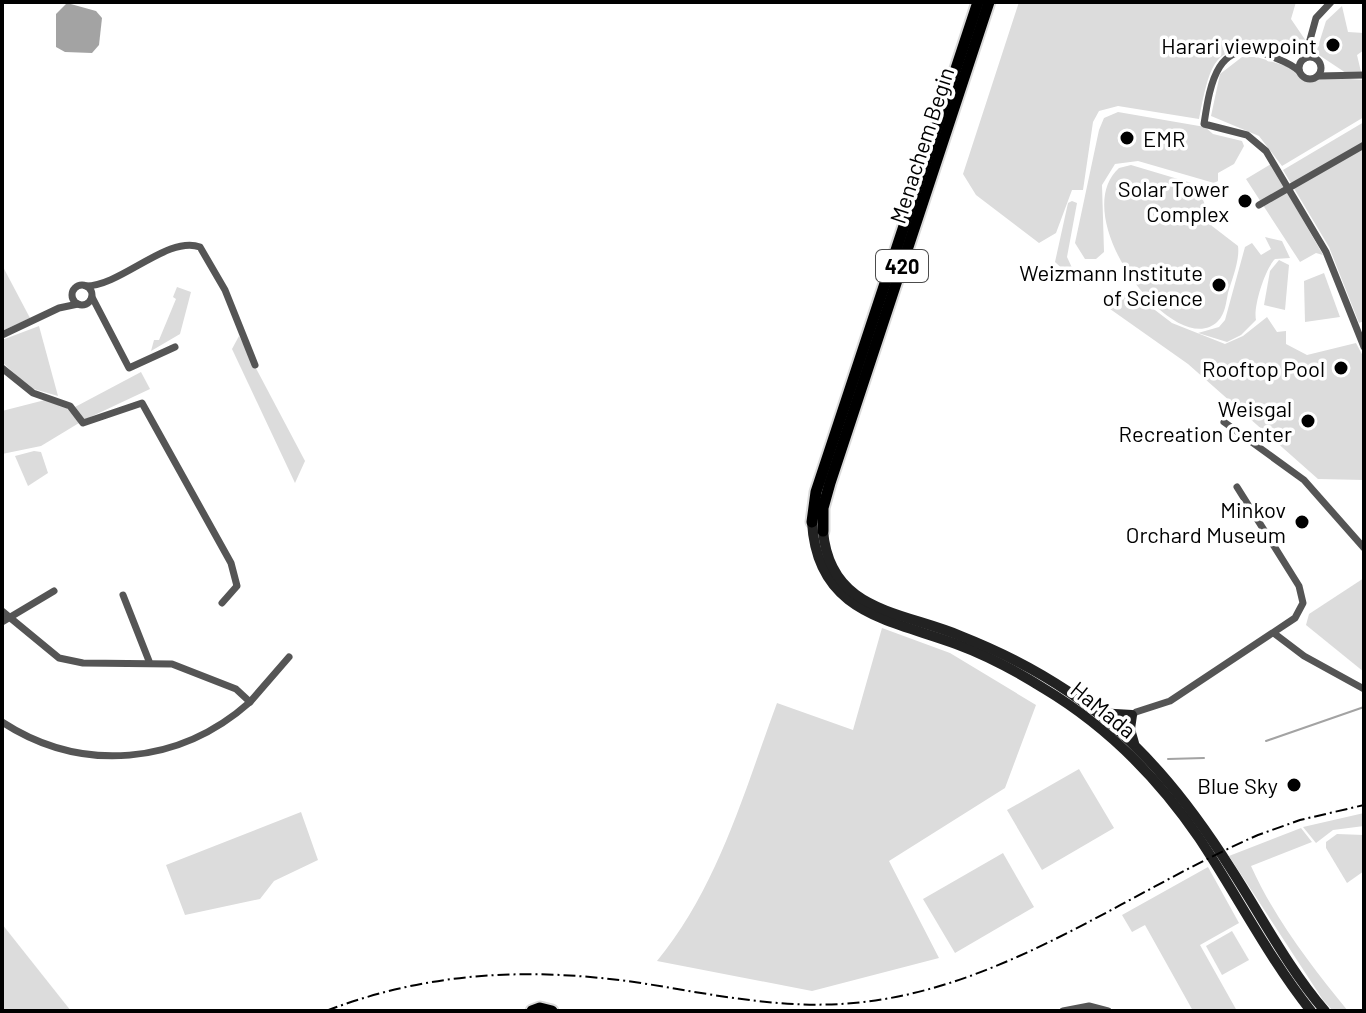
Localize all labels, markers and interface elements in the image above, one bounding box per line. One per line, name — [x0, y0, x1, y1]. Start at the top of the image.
place label: Harari viewpoint — [1161, 32, 1317, 58]
marker: Harari viewpoint — [1324, 36, 1342, 54]
street label: Menachem Begin — [883, 64, 959, 226]
place label: EMR — [1143, 125, 1186, 151]
marker: EMR — [1118, 129, 1136, 147]
place label: Solar Tower Complex — [1118, 175, 1229, 226]
marker: Solar Tower Complex — [1236, 192, 1254, 210]
road number: 420 — [876, 250, 928, 282]
place label: Weizmann Institute of Science — [1019, 259, 1203, 310]
marker: Weizmann Institute of Science — [1210, 276, 1228, 294]
place label: Rooftop Pool — [1202, 355, 1325, 381]
marker: Rooftop Pool — [1332, 359, 1350, 377]
place label: Weisgal Recreation Center — [1119, 395, 1292, 446]
marker: Weisgal Recreation Center — [1299, 412, 1317, 430]
place label: Minkov Orchard Museum — [1126, 496, 1286, 547]
marker: Minkov Orchard Museum — [1293, 513, 1311, 531]
street label: HaMada — [1066, 675, 1142, 743]
place label: Blue Sky — [1197, 772, 1278, 798]
marker: Blue Sky — [1285, 776, 1303, 794]

